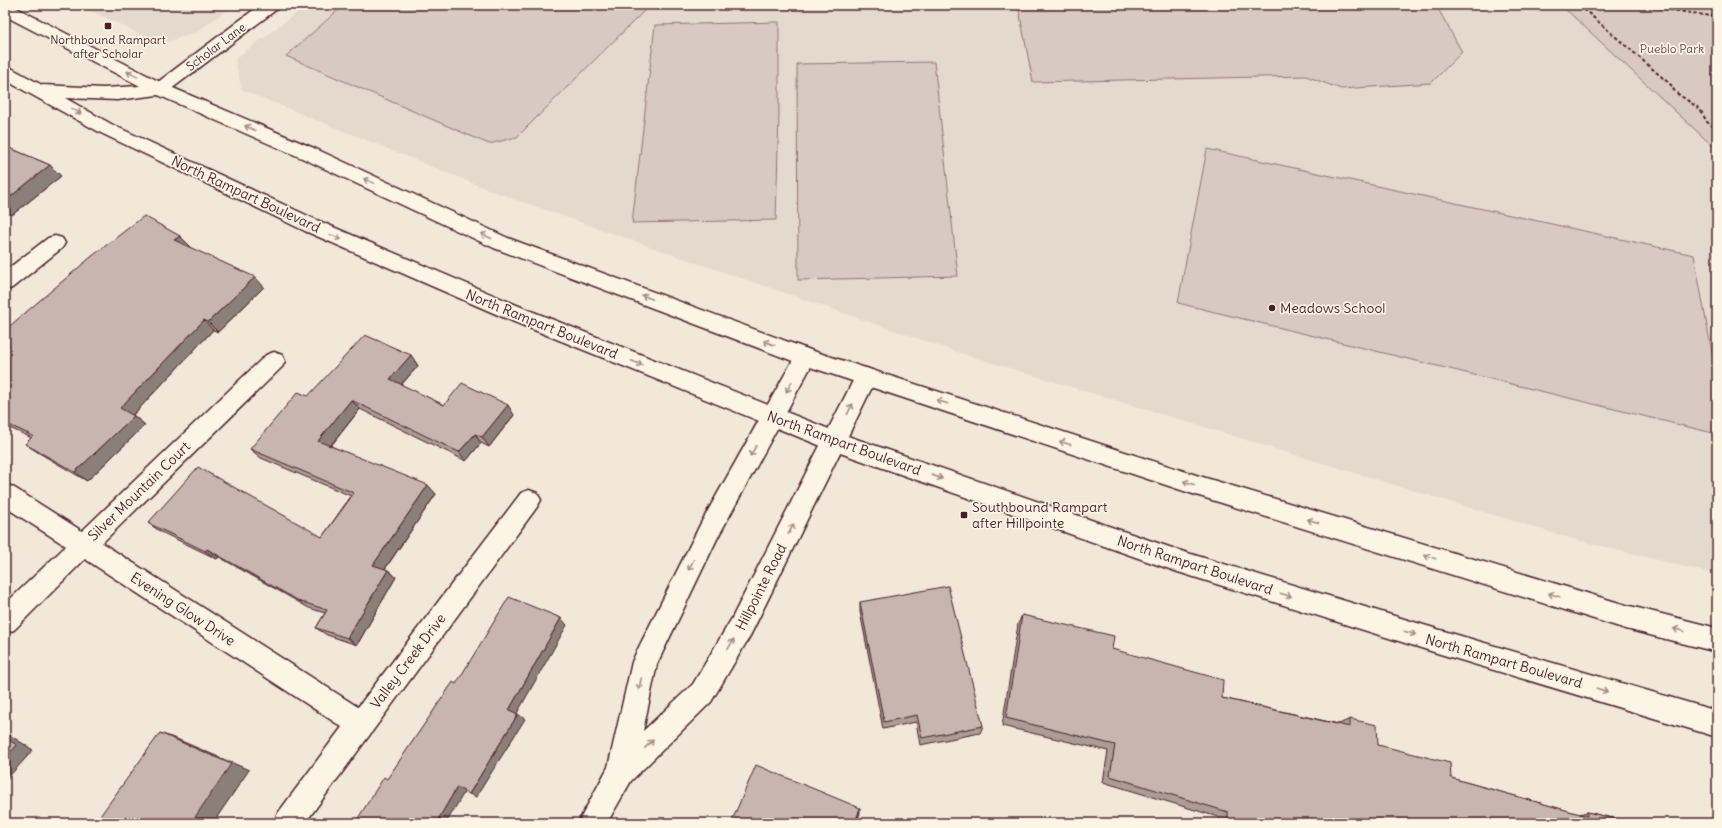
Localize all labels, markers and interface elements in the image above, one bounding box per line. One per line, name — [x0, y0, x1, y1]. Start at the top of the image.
street label: Scholar Lane — [183, 19, 248, 74]
marker: Northbound Rampart after Scholar — [103, 21, 113, 31]
place label: Northbound Rampart after Scholar — [50, 32, 166, 61]
park label: Pueblo Park — [1640, 41, 1704, 56]
one-way arrow — [126, 70, 138, 77]
one-way arrow — [70, 108, 82, 116]
one-way arrow — [244, 124, 256, 131]
street label: North Rampart Boulevard — [169, 152, 323, 236]
one-way arrow — [363, 177, 375, 184]
one-way arrow — [481, 232, 493, 239]
one-way arrow — [330, 233, 342, 241]
street label: North Rampart Boulevard — [463, 285, 621, 363]
one-way arrow — [642, 293, 654, 301]
place label: Meadows School — [1280, 299, 1385, 317]
marker: Meadows School — [1267, 303, 1277, 313]
one-way arrow — [763, 338, 775, 346]
one-way arrow — [630, 359, 642, 367]
one-way arrow — [785, 381, 792, 393]
one-way arrow — [936, 397, 948, 405]
one-way arrow — [847, 403, 854, 415]
street label: North Rampart Boulevard — [765, 407, 923, 479]
street label: Silver Mountain Court — [84, 437, 194, 545]
one-way arrow — [1059, 438, 1071, 446]
one-way arrow — [748, 445, 756, 457]
one-way arrow — [931, 474, 944, 481]
one-way arrow — [1183, 478, 1195, 486]
place label: Southbound Rampart after Hillpointe — [972, 498, 1108, 532]
marker: Southbound Rampart after Hillpointe — [959, 510, 969, 520]
one-way arrow — [1306, 517, 1319, 524]
one-way arrow — [787, 523, 795, 535]
street label: North Rampart Boulevard — [1115, 531, 1275, 599]
street label: Hillpointe Road — [731, 541, 791, 633]
one-way arrow — [1424, 553, 1436, 561]
one-way arrow — [687, 559, 695, 571]
street label: Evening Glow Drive — [127, 568, 239, 650]
one-way arrow — [1548, 591, 1561, 598]
one-way arrow — [1279, 592, 1292, 599]
street label: Valley Creek Drive — [366, 610, 450, 712]
one-way arrow — [1673, 626, 1686, 634]
one-way arrow — [1403, 630, 1416, 637]
street label: North Rampart Boulevard — [1423, 630, 1585, 692]
one-way arrow — [727, 638, 735, 650]
one-way arrow — [635, 677, 643, 690]
one-way arrow — [1595, 687, 1608, 694]
one-way arrow — [644, 739, 654, 749]

